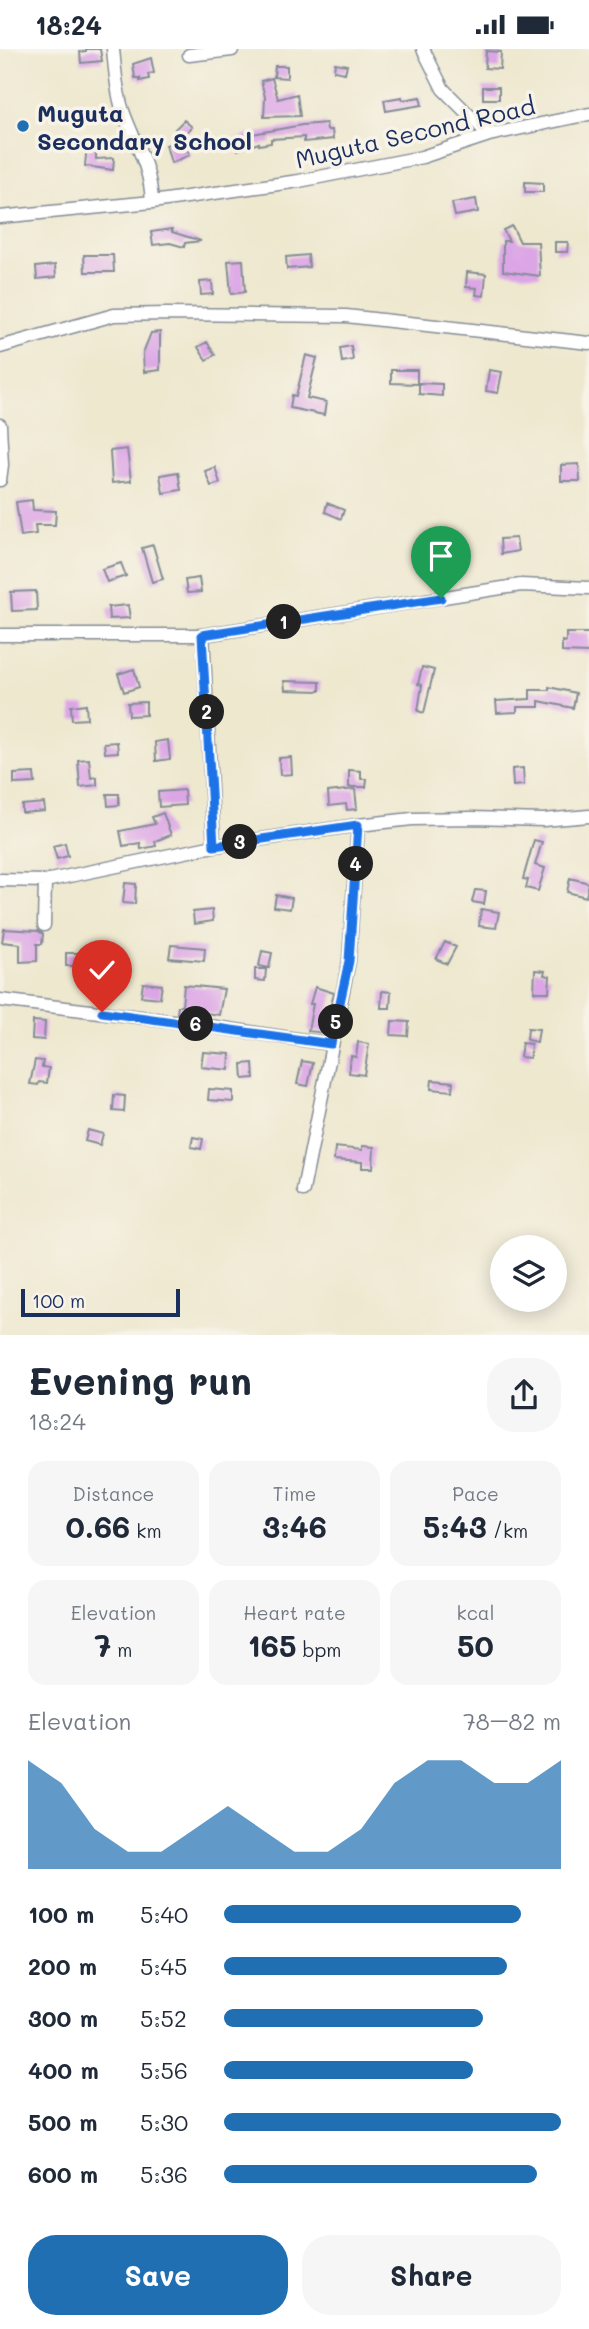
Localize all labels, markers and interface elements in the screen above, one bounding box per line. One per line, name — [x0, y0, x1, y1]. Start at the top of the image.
text: 18:24 — [35, 8, 102, 42]
street label: Muguta Second Road — [292, 89, 538, 175]
place label: Muguta Secondary School — [37, 97, 252, 156]
marker: Muguta Secondary School — [15, 118, 31, 134]
pin — [411, 526, 471, 598]
icon: arrive — [422, 537, 460, 575]
pin: 1 — [266, 605, 302, 639]
text: 1 — [279, 609, 288, 634]
pin: 2 — [190, 695, 224, 729]
text: 2 — [201, 699, 212, 724]
pin: 3 — [222, 825, 258, 859]
text: 3 — [234, 829, 245, 854]
pin: 4 — [338, 847, 374, 881]
text: 4 — [349, 851, 362, 876]
pin — [72, 940, 132, 1012]
icon: check — [83, 951, 121, 989]
pin: 5 — [318, 1005, 354, 1039]
pin: 6 — [178, 1007, 214, 1041]
text: 5 — [330, 1009, 341, 1034]
text: 6 — [190, 1011, 201, 1036]
map controls — [490, 1235, 567, 1312]
button: layers — [490, 1235, 567, 1312]
scale bar — [21, 1286, 180, 1318]
text: 100 m — [32, 1288, 85, 1313]
text: Evening run — [28, 1355, 252, 1405]
button: share — [487, 1358, 561, 1432]
text: 18:24 — [28, 1406, 86, 1436]
text: Distance — [73, 1481, 154, 1506]
text: Time — [273, 1481, 316, 1506]
text: Pace — [452, 1481, 499, 1506]
text: 0.66 — [65, 1506, 130, 1546]
text: 3:46 — [262, 1506, 327, 1546]
text: 5:43 — [423, 1506, 487, 1546]
text: km — [130, 1518, 162, 1543]
text: /km — [487, 1518, 528, 1543]
text: Elevation — [71, 1600, 156, 1625]
text: Heart rate — [243, 1600, 346, 1625]
text: kcal — [457, 1600, 494, 1625]
text: 7 — [95, 1625, 111, 1665]
text: 165 — [247, 1625, 296, 1665]
text: 50 — [457, 1625, 494, 1665]
text: m — [111, 1637, 132, 1662]
text: bpm — [296, 1637, 342, 1662]
text: Elevation — [28, 1706, 131, 1736]
text: 78–82 m — [463, 1706, 561, 1736]
text: 100 m — [28, 1899, 94, 1929]
text: 5:40 — [140, 1899, 188, 1929]
text: 200 m — [28, 1951, 97, 1981]
text: 5:45 — [140, 1951, 187, 1981]
text: 300 m — [28, 2003, 98, 2033]
text: 5:52 — [140, 2003, 187, 2033]
text: 400 m — [28, 2055, 99, 2085]
text: 5:56 — [140, 2055, 188, 2085]
text: 500 m — [28, 2107, 98, 2137]
text: 5:30 — [140, 2107, 188, 2137]
text: 600 m — [28, 2159, 98, 2189]
text: 5:36 — [140, 2159, 188, 2189]
button: Save — [28, 2235, 288, 2315]
button: Share — [302, 2235, 561, 2315]

